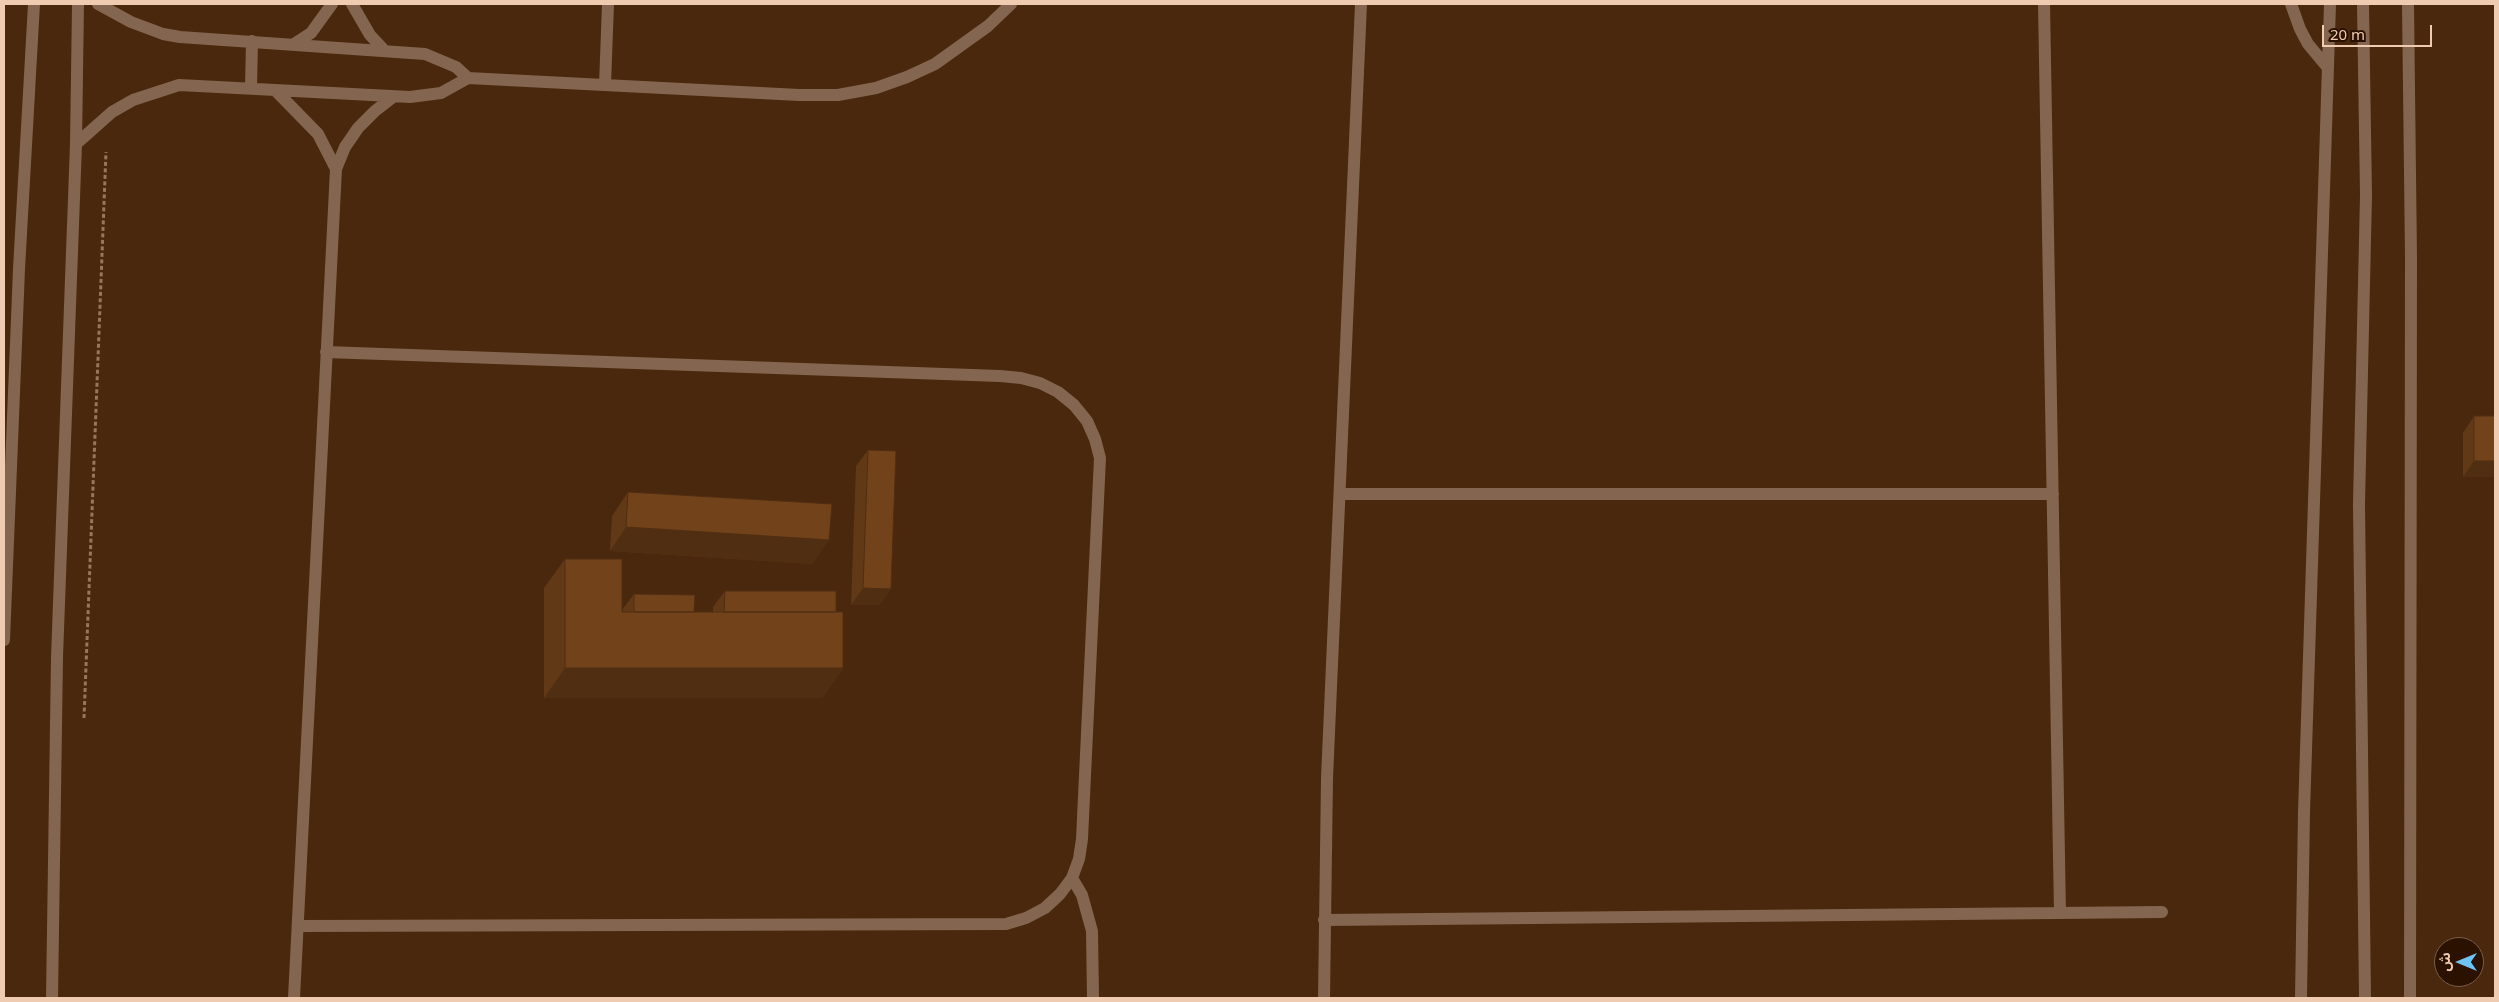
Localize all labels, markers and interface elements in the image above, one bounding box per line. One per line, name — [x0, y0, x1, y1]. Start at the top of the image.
scale bar — [2324, 15, 2434, 47]
text: 20 m — [2330, 24, 2365, 44]
north arrow — [2434, 937, 2484, 987]
text: ش — [2435, 952, 2454, 972]

